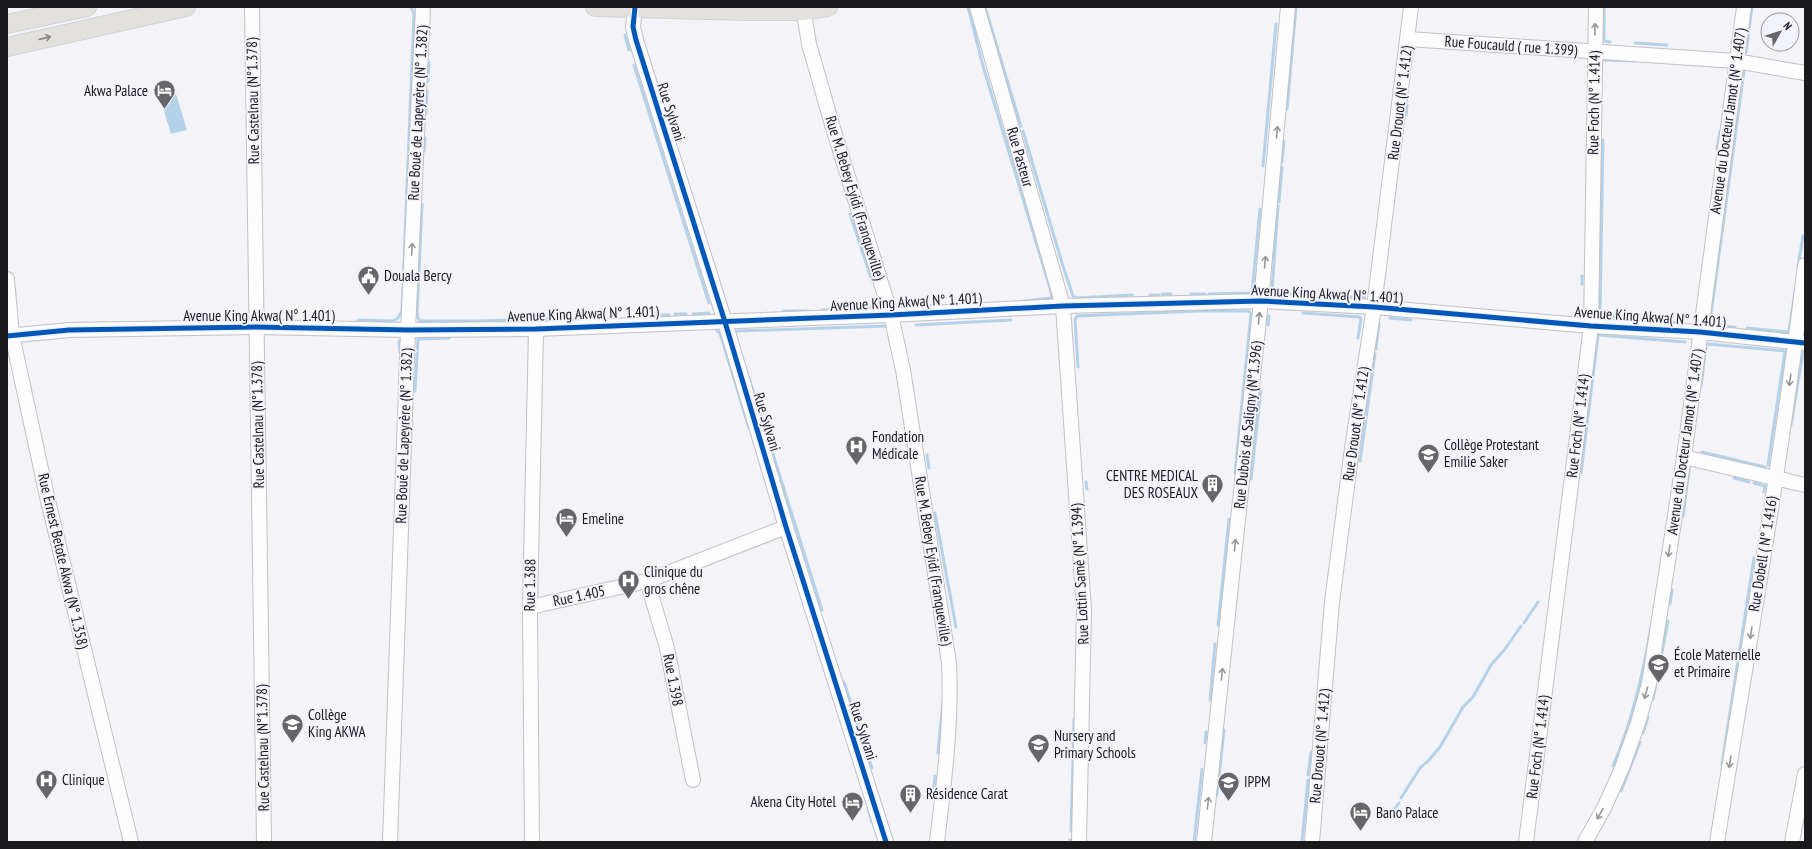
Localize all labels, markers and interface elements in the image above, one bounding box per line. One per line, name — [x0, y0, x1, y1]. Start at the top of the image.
north arrow — [1760, 12, 1800, 52]
text: N — [1780, 19, 1795, 32]
one-way arrow — [1591, 23, 1599, 36]
street label: Rue Boué de Lapeyrère (N° 1.382) — [403, 24, 432, 201]
street label: Avenue du Docteur Jamot (N° 1.407) — [1705, 26, 1750, 215]
street label: Rue Foucauld ( rue 1.399) — [1444, 31, 1579, 60]
one-way arrow — [38, 34, 51, 42]
street label: Rue Castelnau (N°1.378) — [242, 37, 263, 165]
street label: Rue Drouot (N° 1.412) — [1383, 44, 1416, 161]
street label: Rue Foch (N° 1.414) — [1583, 50, 1604, 155]
hotel icon: Akwa Palace — [151, 78, 177, 111]
street label: Rue Sylvani — [653, 80, 690, 143]
place label: Akwa Palace — [84, 81, 148, 100]
street label: Rue M. Bebey Eyidi (Franqueville) — [821, 113, 890, 283]
street label: Rue Pasteur — [1003, 125, 1038, 190]
one-way arrow — [1273, 126, 1280, 139]
one-way arrow — [408, 243, 415, 256]
one-way arrow — [1261, 256, 1268, 269]
public building icon: Douala Bercy — [355, 263, 381, 296]
place label: Douala Bercy — [384, 266, 452, 285]
street label: Avenue King Akwa( N° 1.401) — [1251, 280, 1404, 307]
street label: Avenue King Akwa( N° 1.401) — [830, 288, 983, 315]
street label: Avenue King Akwa( N° 1.401) — [507, 301, 660, 326]
street label: Avenue King Akwa( N° 1.401) — [1574, 302, 1727, 331]
street label: Avenue King Akwa( N° 1.401) — [183, 306, 335, 325]
one-way arrow — [1255, 312, 1263, 325]
street label: Rue Dubois de Saligny (N°1.396) — [1229, 340, 1266, 510]
street label: Avenue du Docteur Jamot (N° 1.407) — [1662, 347, 1707, 536]
street label: Rue Boué de Lapeyrère (N° 1.382) — [391, 348, 416, 524]
street label: Rue Castelnau (N°1.378) — [247, 361, 268, 489]
street label: Rue Drouot (N° 1.412) — [1338, 365, 1373, 482]
street label: Rue Foch (N° 1.414) — [1562, 373, 1593, 479]
one-way arrow — [1786, 374, 1794, 387]
street label: Rue Sylvani — [750, 390, 785, 453]
place label: Fondation Médicale — [872, 427, 924, 463]
hospital icon: Fondation Médicale — [844, 433, 870, 466]
place label: Collège Protestant Emilie Saker — [1444, 435, 1539, 471]
school or university icon: Collège Protestant Emilie Saker — [1416, 441, 1442, 474]
place label: CENTRE MEDICAL DES ROSEAUX — [1106, 466, 1199, 502]
street label: Rue Ernest Betote Akwa (N° 1.358) — [34, 471, 93, 651]
building icon: CENTRE MEDICAL DES ROSEAUX — [1200, 472, 1226, 505]
street label: Rue M. Bebey Eyidi (Franqueville) — [911, 475, 956, 647]
street label: Rue Dobell ( N° 1.416) — [1744, 494, 1781, 613]
street label: Rue Lottin Samè (N° 1.394) — [1066, 503, 1093, 645]
hotel icon: Emeline — [554, 506, 580, 539]
place label: Emeline — [582, 509, 624, 528]
one-way arrow — [1232, 539, 1239, 552]
one-way arrow — [1665, 544, 1673, 557]
street label: Rue 1.388 — [520, 558, 539, 612]
place label: Clinique du gros chêne — [644, 562, 703, 598]
hospital icon: Clinique du gros chêne — [615, 568, 641, 601]
street label: Rue 1.405 — [551, 581, 607, 610]
one-way arrow — [1747, 627, 1755, 640]
place label: École Maternelle et Primaire — [1674, 645, 1761, 681]
school or university icon: École Maternelle et Primaire — [1645, 651, 1671, 684]
street label: Rue 1.398 — [659, 652, 688, 708]
one-way arrow — [1218, 668, 1225, 681]
street label: Rue Castelnau (N°1.378) — [252, 684, 273, 812]
one-way arrow — [1642, 686, 1649, 699]
street label: Rue Drouot (N° 1.412) — [1305, 687, 1334, 804]
street label: Rue Foch (N° 1.414) — [1522, 694, 1553, 800]
street label: Rue Sylvani — [845, 699, 882, 762]
place label: Collège King AKWA — [308, 705, 367, 741]
school or university icon: Collège King AKWA — [279, 711, 305, 744]
place label: Nursery and Primary Schools — [1054, 726, 1136, 762]
school or university icon: Nursery and Primary Schools — [1025, 732, 1051, 765]
one-way arrow — [1726, 755, 1734, 768]
hospital icon: Clinique — [34, 767, 60, 800]
school or university icon: IPPM — [1216, 769, 1242, 802]
place label: Clinique — [62, 770, 105, 789]
place label: IPPM — [1244, 772, 1271, 791]
building icon: Résidence Carat — [898, 781, 924, 814]
place label: Résidence Carat — [926, 784, 1008, 803]
hotel icon: Akena City Hotel — [839, 789, 865, 822]
place label: Akena City Hotel — [751, 792, 836, 811]
one-way arrow — [1204, 797, 1212, 810]
hotel icon: Bano Palace — [1348, 800, 1374, 833]
place label: Bano Palace — [1376, 803, 1438, 822]
one-way arrow — [1596, 808, 1604, 820]

